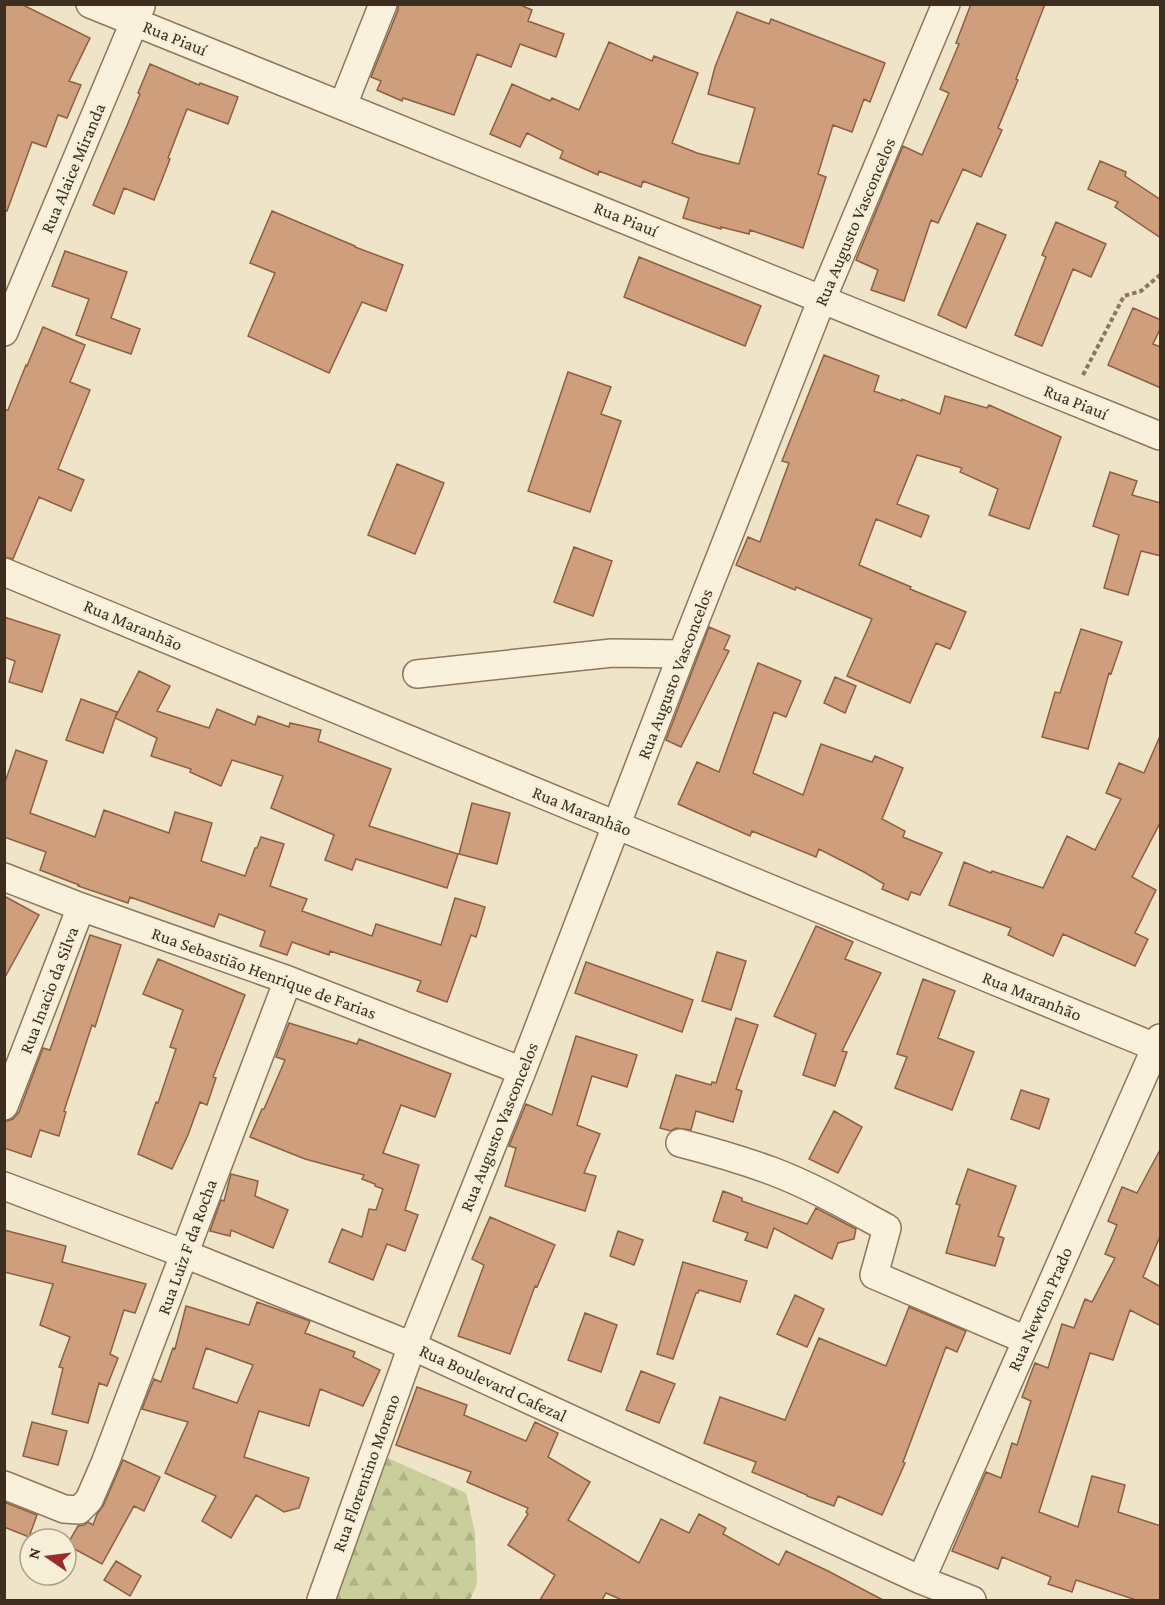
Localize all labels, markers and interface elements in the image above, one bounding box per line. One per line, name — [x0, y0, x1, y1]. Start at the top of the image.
street label: Rua Piauí — [140, 16, 211, 60]
street label: Rua Alaice Miranda — [37, 100, 109, 236]
street label: Rua Augusto Vasconcelos — [810, 135, 900, 309]
street label: Rua Piauí — [591, 197, 662, 241]
street label: Rua Piauí — [1041, 380, 1112, 424]
street label: Rua Augusto Vasconcelos — [633, 586, 717, 762]
street label: Rua Maranhão — [81, 595, 185, 655]
street label: Rua Maranhão — [529, 782, 635, 840]
street label: Rua Sebastião Henrique de Farias — [149, 923, 379, 1023]
street label: Rua Inacio da Silva — [16, 924, 82, 1056]
street label: Rua Maranhão — [979, 967, 1085, 1025]
street label: Rua Augusto Vasconcelos — [456, 1039, 542, 1215]
street label: Rua Luiz F da Rocha — [153, 1177, 221, 1317]
street label: Rua Newton Prado — [1004, 1244, 1076, 1374]
street label: Rua Boulevard Cafezal — [416, 1340, 570, 1426]
street label: Rua Florentino Moreno — [328, 1391, 404, 1555]
north arrow — [18, 1527, 78, 1587]
text: N — [24, 1546, 44, 1561]

